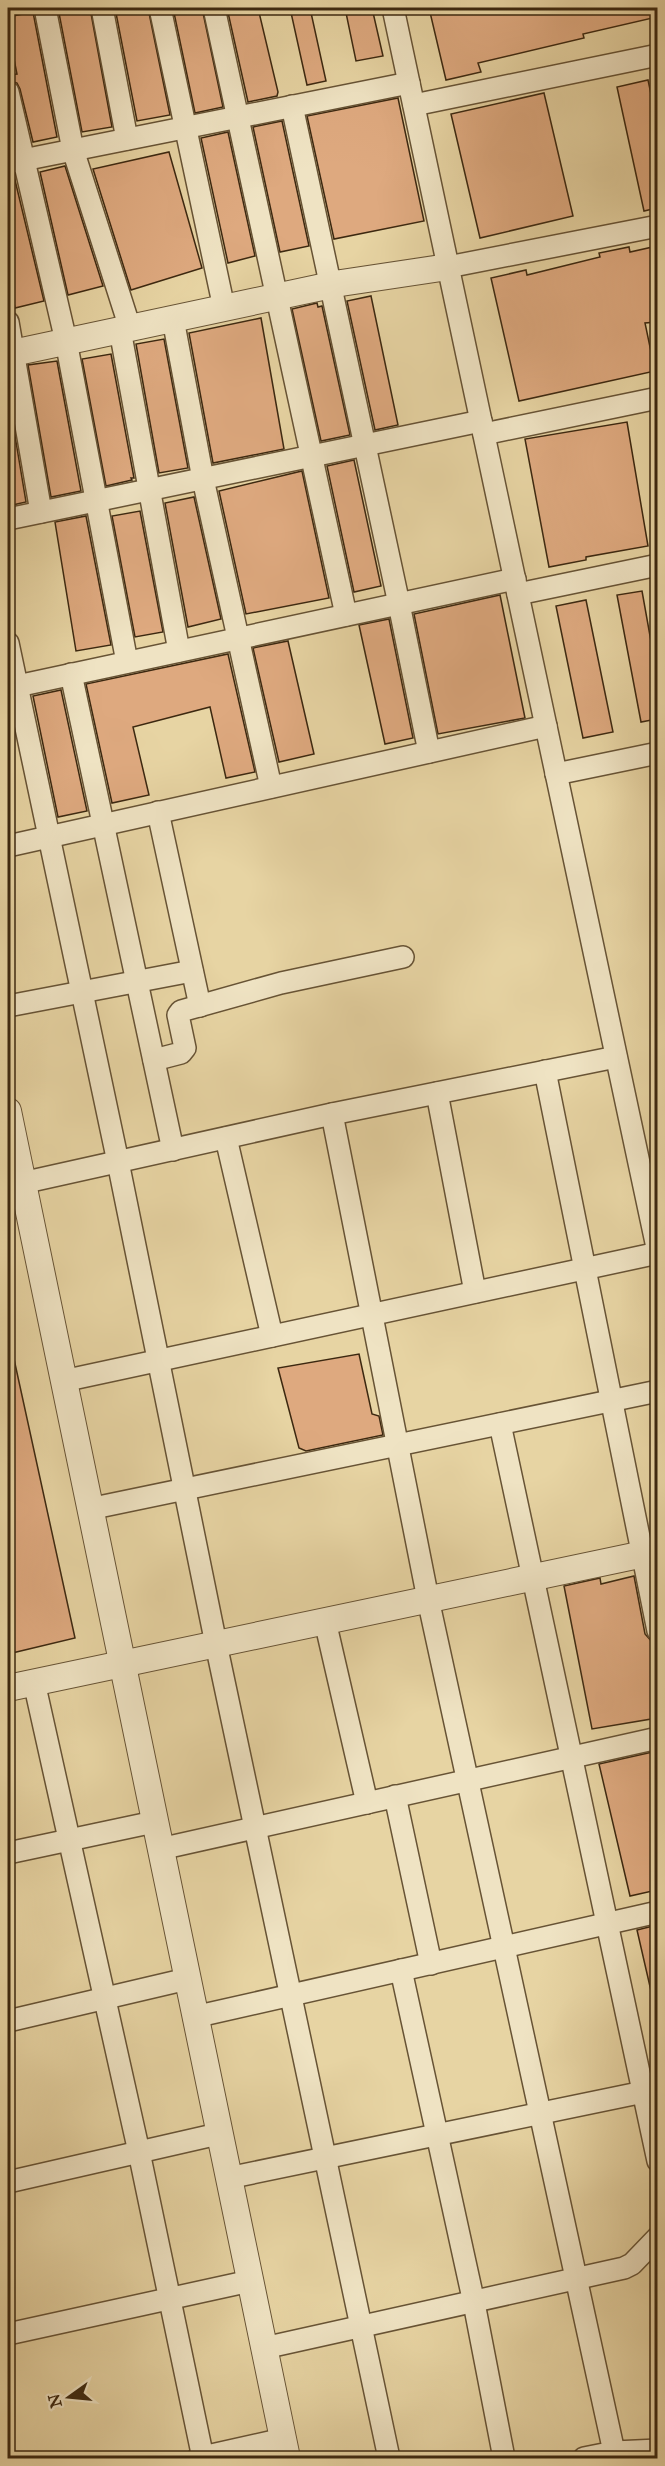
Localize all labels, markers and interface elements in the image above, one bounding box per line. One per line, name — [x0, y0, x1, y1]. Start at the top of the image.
north arrow — [39, 2367, 99, 2427]
text: N — [44, 2391, 66, 2410]

